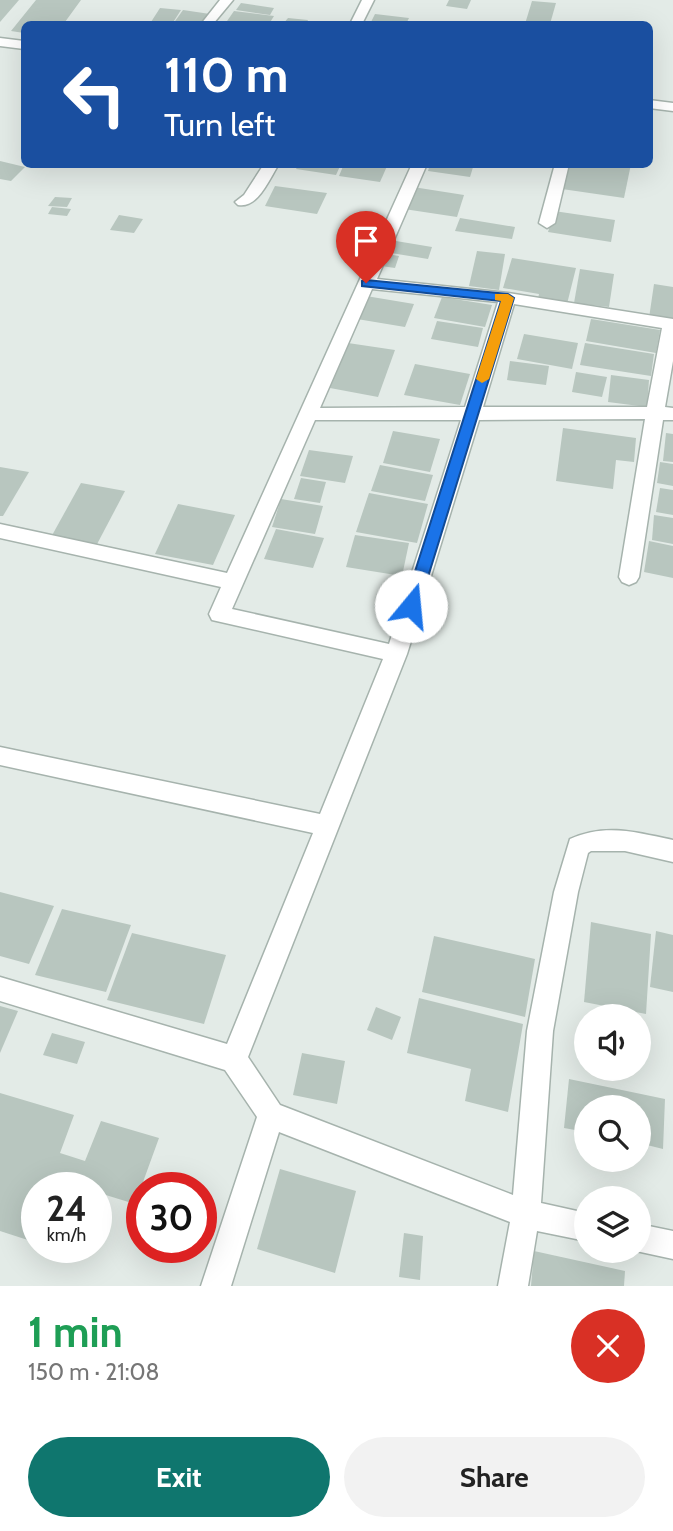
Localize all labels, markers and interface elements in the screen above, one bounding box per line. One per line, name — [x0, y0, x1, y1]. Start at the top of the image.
text: 110 m — [164, 45, 288, 104]
icon: left — [49, 49, 140, 140]
text: Turn left — [164, 105, 275, 144]
pin — [336, 211, 396, 283]
icon: arrive — [347, 222, 385, 260]
position arrow — [374, 569, 448, 643]
map controls — [574, 1004, 651, 1263]
button: sound — [574, 1004, 651, 1081]
button: search — [574, 1095, 651, 1172]
speed limit sign: 30 — [126, 1172, 217, 1263]
button: layers — [574, 1186, 651, 1263]
text: 24 — [46, 1187, 87, 1230]
text: km/h — [47, 1224, 86, 1246]
text: 1 min — [28, 1306, 123, 1358]
button: close — [571, 1309, 645, 1383]
text: 150 m · 21:08 — [28, 1358, 160, 1386]
button: Exit — [28, 1437, 330, 1517]
button: Share — [344, 1437, 645, 1517]

